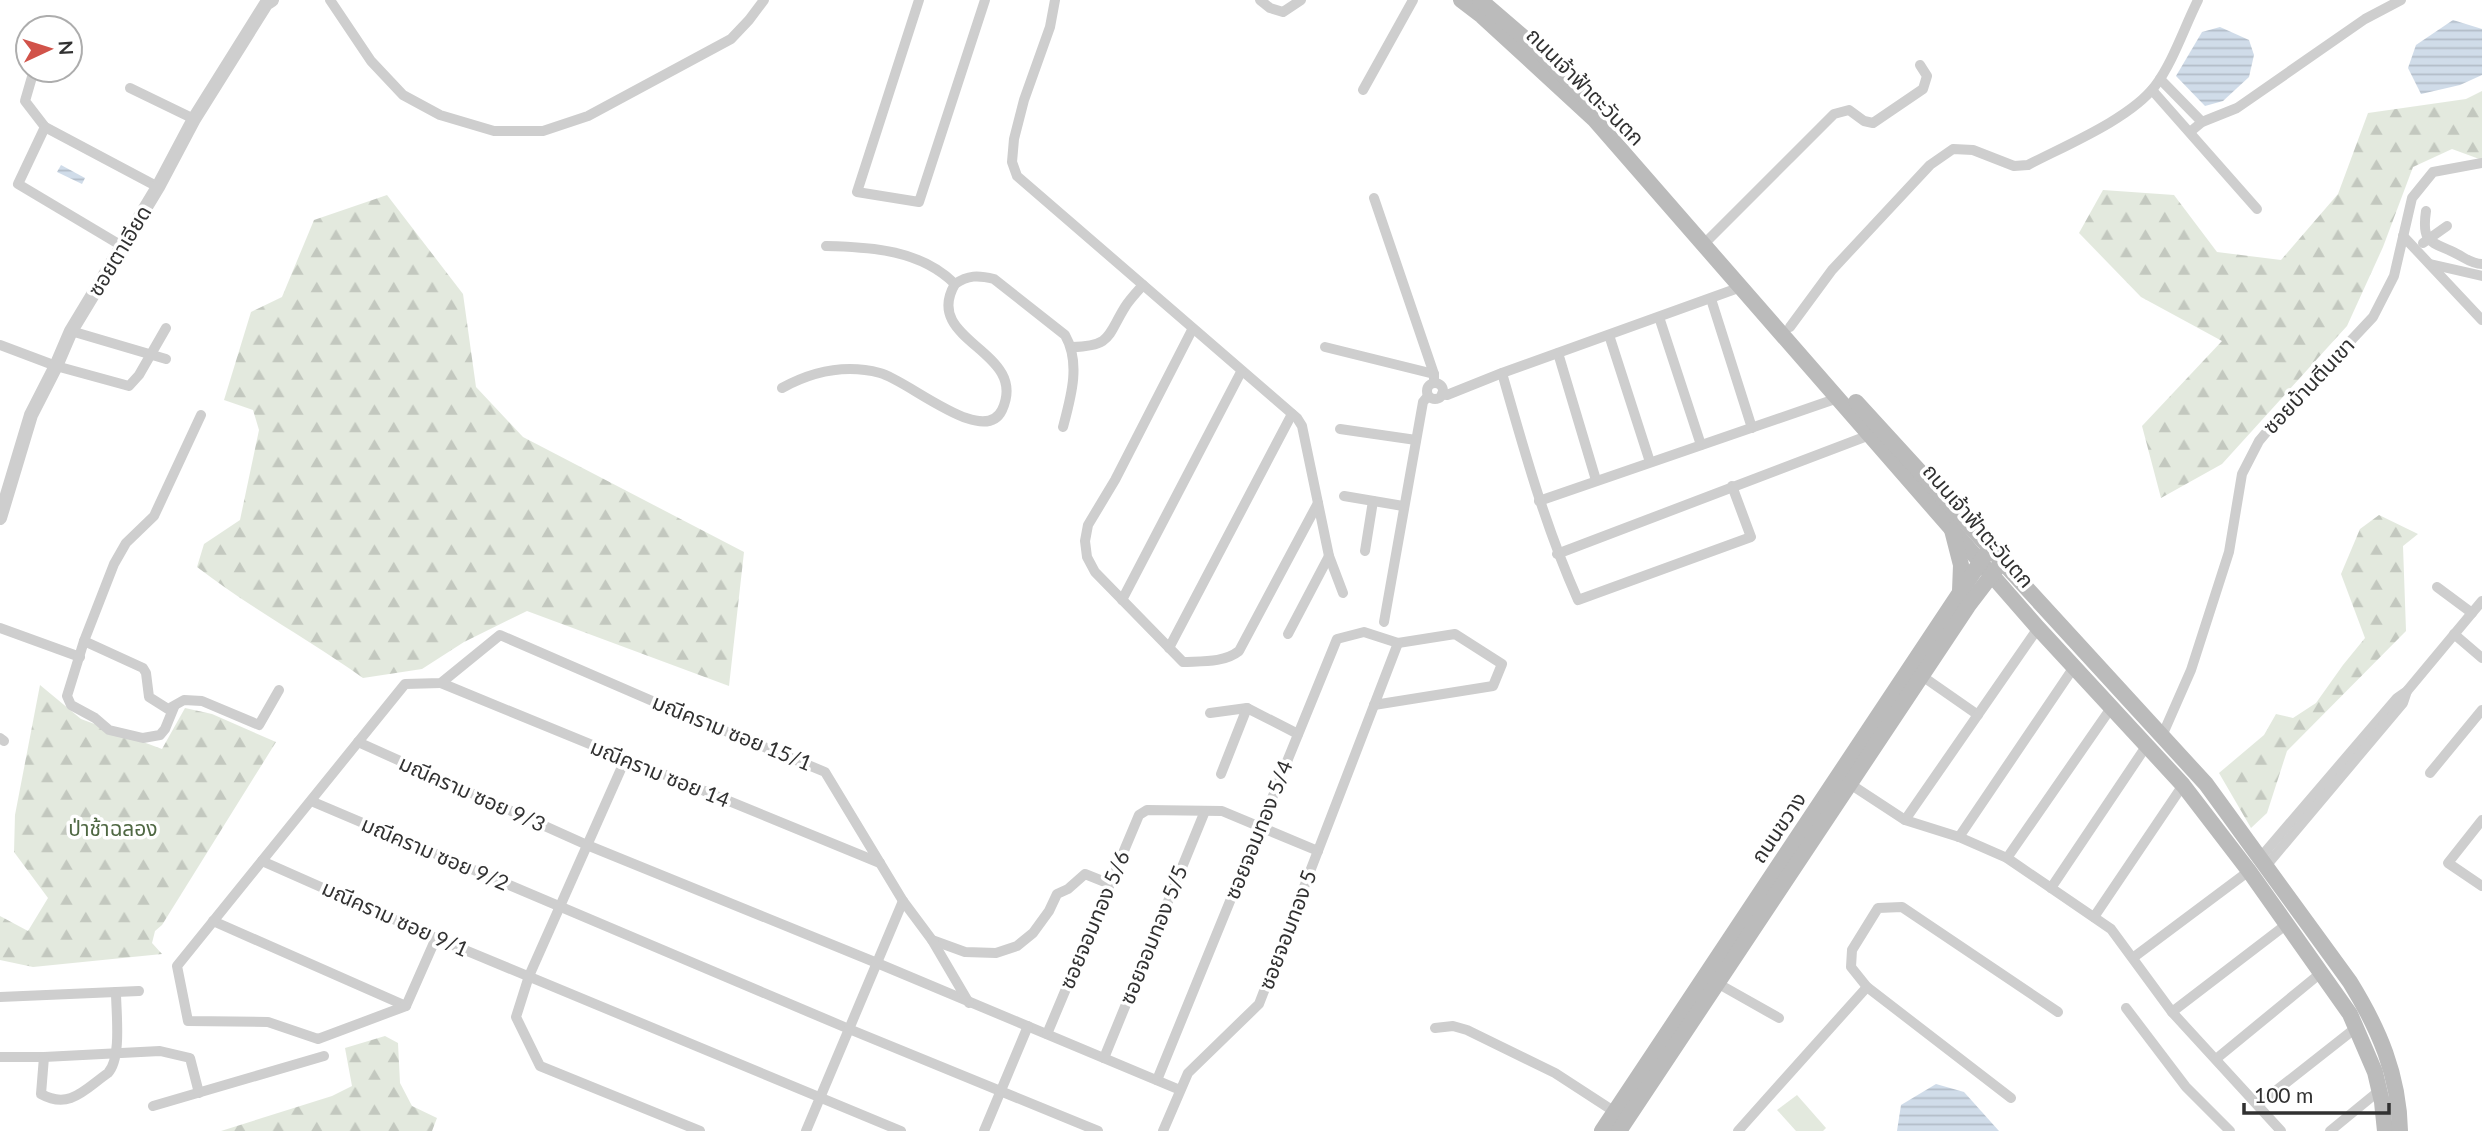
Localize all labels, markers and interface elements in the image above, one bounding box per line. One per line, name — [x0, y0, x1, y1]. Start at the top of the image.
north arrow — [14, 14, 84, 84]
street label: ถนนเจ้าฟ้าตะวันตก — [1522, 22, 1650, 150]
text: N — [54, 40, 78, 56]
street label: ซอยตาเอียด — [82, 200, 156, 300]
street label: ซอยบ้านตีนเขา — [2257, 332, 2359, 438]
street label: ถนนเจ้าฟ้าตะวันตก — [1918, 458, 2040, 592]
street label: มณีคราม ซอย 15/1 — [649, 688, 816, 775]
street label: มณีคราม ซอย 14 — [587, 733, 734, 812]
street label: มณีคราม ซอย 9/3 — [396, 749, 550, 836]
street label: ซอยจอมทอง 5/4 — [1218, 756, 1297, 903]
street label: ถนนขวาง — [1745, 787, 1810, 867]
street label: มณีคราม ซอย 9/2 — [358, 810, 513, 895]
park label: ป่าช้าฉลอง — [68, 815, 158, 840]
street label: ซอยจอมทอง 5/6 — [1053, 847, 1134, 992]
street label: ซอยจอมทอง 5/5 — [1113, 861, 1192, 1008]
street label: ซอยจอมทอง 5 — [1252, 866, 1321, 993]
street label: มณีคราม ซอย 9/1 — [319, 874, 473, 961]
scale bar — [2244, 1072, 2389, 1116]
text: 100 m — [2254, 1082, 2313, 1107]

